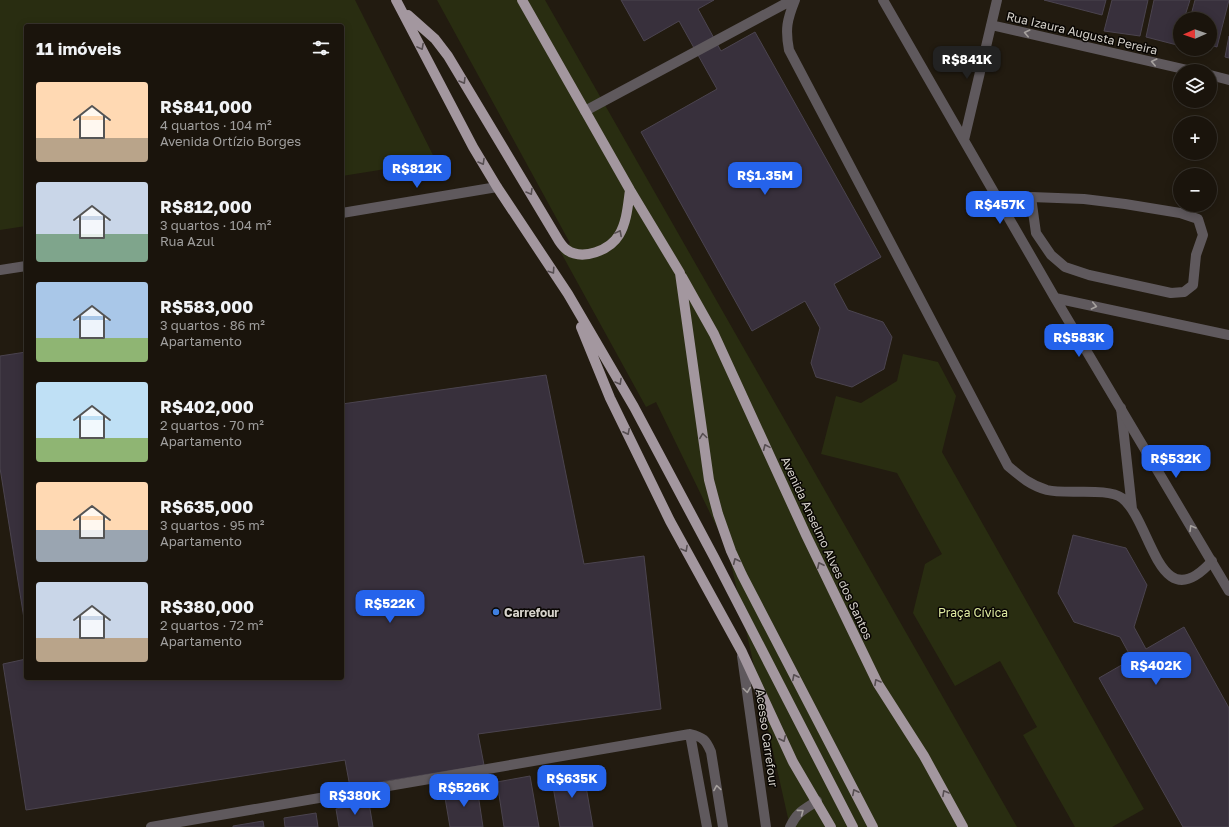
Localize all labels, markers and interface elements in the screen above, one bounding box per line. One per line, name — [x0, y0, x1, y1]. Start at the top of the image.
street label: Rua Izaura Augusta Pereira — [1005, 8, 1159, 58]
north arrow — [1173, 12, 1217, 56]
map controls — [1173, 12, 1217, 212]
one-way arrow — [1024, 30, 1030, 38]
icon: filters — [310, 37, 332, 59]
text: 11 imóveis — [36, 38, 121, 59]
one-way arrow — [416, 42, 424, 50]
pin: R$841K — [934, 46, 1000, 80]
text: R$841K — [942, 51, 992, 67]
one-way arrow — [1151, 59, 1157, 67]
button: layers — [1173, 64, 1217, 108]
one-way arrow — [459, 77, 466, 84]
text: R$841,000 — [160, 96, 252, 117]
icon: home — [68, 98, 116, 146]
button: + — [1173, 116, 1217, 160]
text: 4 quartos · 104 m² — [160, 117, 272, 133]
text: Avenida Ortízio Borges — [160, 133, 301, 149]
pin: R$812K — [384, 155, 450, 189]
one-way arrow — [477, 157, 484, 165]
text: R$812K — [392, 160, 442, 176]
pin: R$1.35M — [728, 162, 802, 196]
text: R$1.35M — [737, 167, 793, 183]
button: − — [1173, 168, 1217, 212]
one-way arrow — [526, 188, 533, 195]
pin: R$457K — [967, 191, 1033, 225]
text: R$812,000 — [160, 196, 252, 217]
text: R$457K — [975, 196, 1025, 212]
icon: home — [68, 198, 116, 246]
text: 3 quartos · 104 m² — [160, 217, 271, 233]
one-way arrow — [614, 230, 622, 237]
text: Rua Azul — [160, 233, 215, 249]
one-way arrow — [547, 266, 554, 273]
text: R$583,000 — [160, 296, 253, 317]
icon: home — [68, 298, 116, 346]
one-way arrow — [1090, 302, 1097, 310]
text: 3 quartos · 86 m² — [160, 317, 265, 333]
pin: R$583K — [1046, 324, 1112, 358]
text: R$583K — [1053, 329, 1105, 345]
text: Apartamento — [160, 333, 242, 349]
one-way arrow — [615, 378, 622, 385]
text: R$402,000 — [160, 396, 254, 417]
icon: home — [68, 398, 116, 446]
text: 2 quartos · 70 m² — [160, 417, 264, 433]
one-way arrow — [622, 428, 630, 436]
text: Apartamento — [160, 433, 242, 449]
one-way arrow — [699, 433, 708, 439]
one-way arrow — [763, 444, 771, 451]
pin: R$532K — [1143, 445, 1209, 479]
text: R$532K — [1151, 450, 1201, 466]
street label: Avenida Anselmo Alves dos Santos — [778, 454, 876, 642]
text: R$635,000 — [160, 496, 253, 517]
icon: home — [68, 498, 116, 546]
text: 3 quartos · 95 m² — [160, 517, 265, 533]
one-way arrow — [1189, 525, 1196, 532]
text: Apartamento — [160, 533, 242, 549]
one-way arrow — [681, 545, 688, 552]
one-way arrow — [733, 558, 741, 565]
one-way arrow — [817, 562, 825, 569]
pin: R$522K — [357, 590, 423, 624]
text: R$522K — [365, 595, 415, 611]
text: R$380,000 — [160, 596, 254, 617]
icon: home — [68, 598, 116, 646]
place label: Carrefour — [504, 605, 559, 620]
park label: Praça Cívica — [938, 605, 1008, 620]
marker: Carrefour — [491, 607, 501, 617]
text: 2 quartos · 72 m² — [160, 617, 263, 633]
text: Apartamento — [160, 633, 242, 649]
pin: R$402K — [1123, 652, 1189, 686]
text: R$402K — [1130, 657, 1182, 673]
one-way arrow — [792, 674, 800, 681]
one-way arrow — [874, 679, 882, 686]
one-way arrow — [742, 687, 751, 693]
street label: Acesso Carrefour — [753, 688, 781, 788]
one-way arrow — [778, 735, 786, 742]
pin: R$635K — [539, 765, 605, 799]
text: R$635K — [546, 770, 598, 786]
pin: R$526K — [431, 774, 497, 808]
text: R$526K — [438, 779, 490, 795]
pin: R$380K — [322, 782, 388, 816]
one-way arrow — [713, 785, 722, 792]
text: R$380K — [329, 787, 381, 803]
one-way arrow — [852, 789, 860, 797]
one-way arrow — [942, 790, 949, 797]
one-way arrow — [796, 810, 803, 817]

